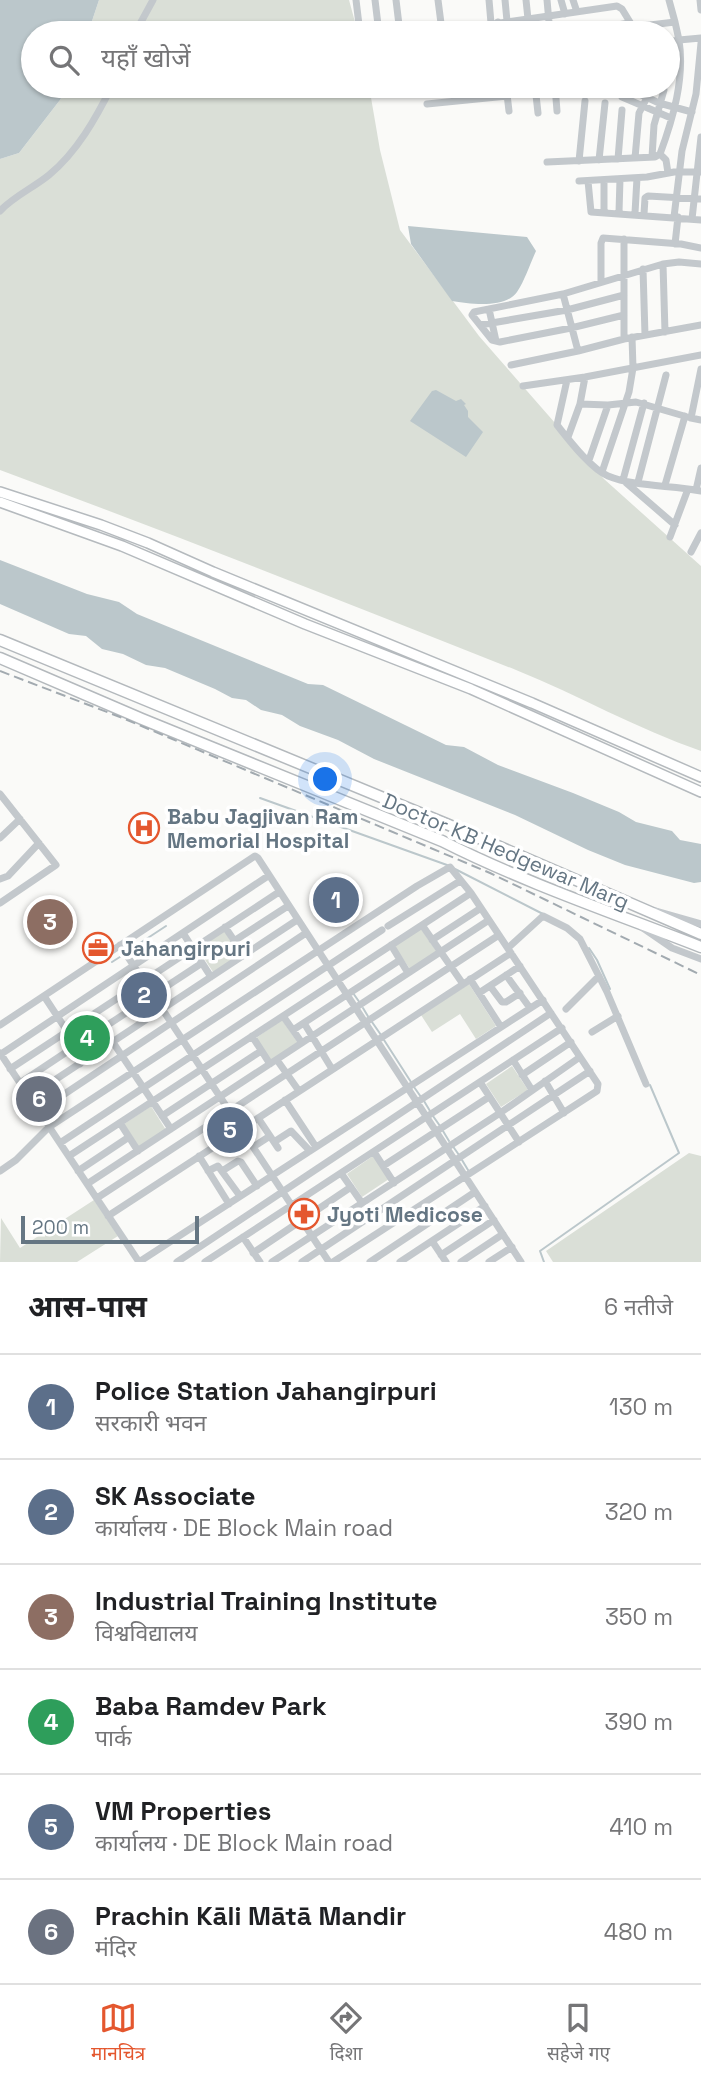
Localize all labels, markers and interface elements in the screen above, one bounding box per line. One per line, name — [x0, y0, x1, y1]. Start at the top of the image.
search box — [21, 21, 680, 98]
icon: search — [45, 41, 83, 79]
text: यहाँ खोजें — [101, 41, 191, 75]
your location — [308, 762, 342, 796]
street label: Doctor KB Hedgewar Marg — [379, 787, 633, 915]
place label: Babu Jagjivan Ram Memorial Hospital — [167, 803, 358, 854]
hospital icon: Babu Jagjivan Ram Memorial Hospital — [127, 811, 161, 845]
pin: 1 — [313, 874, 359, 926]
pin: 3 — [27, 896, 73, 948]
office icon: Jahangirpuri — [81, 931, 115, 965]
place label: Jahangirpuri — [121, 935, 251, 962]
pin: 2 — [121, 969, 167, 1021]
pin: 4 — [64, 1012, 110, 1064]
pin: 6 — [16, 1073, 62, 1125]
pin: 5 — [207, 1104, 253, 1156]
pharmacy icon: Jyoti Medicose — [287, 1197, 321, 1231]
place label: Jyoti Medicose — [327, 1201, 483, 1228]
scale bar — [21, 1213, 200, 1245]
text: 200 m — [32, 1215, 89, 1240]
text: आस-पास — [28, 1287, 147, 1326]
text: 6 नतीजे — [604, 1292, 673, 1322]
text: Police Station Jahangirpuri — [95, 1374, 437, 1408]
text: 1 — [46, 1392, 56, 1422]
text: 130 m — [609, 1392, 673, 1422]
text: सरकारी भवन — [95, 1408, 207, 1438]
text: SK Associate — [95, 1479, 256, 1513]
text: 2 — [44, 1497, 58, 1527]
text: 320 m — [605, 1497, 673, 1527]
text: कार्यालय · DE Block Main road — [95, 1513, 393, 1543]
text: Industrial Training Institute — [95, 1584, 438, 1618]
text: 3 — [44, 1602, 58, 1632]
text: 350 m — [605, 1602, 673, 1632]
text: विश्वविद्यालय — [95, 1618, 198, 1648]
text: Baba Ramdev Park — [95, 1689, 327, 1723]
text: 4 — [44, 1707, 58, 1737]
text: 390 m — [605, 1707, 673, 1737]
text: पार्क — [95, 1723, 132, 1753]
text: VM Properties — [95, 1794, 271, 1828]
text: 5 — [44, 1812, 58, 1842]
text: 410 m — [609, 1812, 673, 1842]
text: कार्यालय · DE Block Main road — [95, 1828, 393, 1858]
text: Prachin Kāli Mātā Mandir — [95, 1899, 406, 1933]
text: 6 — [44, 1917, 58, 1947]
text: 480 m — [604, 1917, 673, 1947]
text: मंदिर — [95, 1933, 136, 1963]
tab: मानचित्र — [91, 1999, 145, 2068]
tab: दिशा — [327, 1999, 365, 2068]
tab: सहेजे गए — [547, 1999, 610, 2068]

